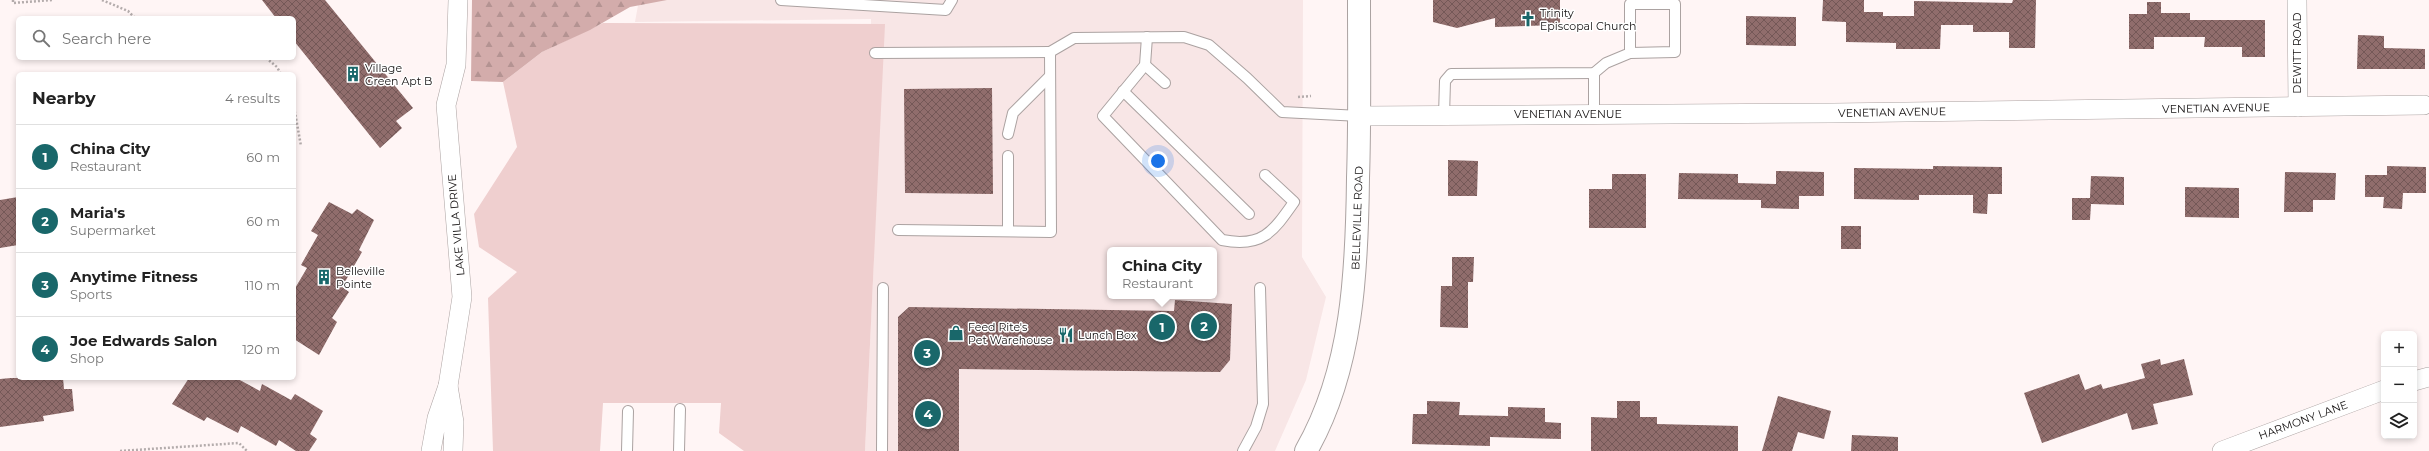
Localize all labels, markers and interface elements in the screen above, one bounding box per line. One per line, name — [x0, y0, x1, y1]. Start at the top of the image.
place label: Trinity Episcopal Church — [1540, 6, 1636, 33]
church icon: Trinity Episcopal Church — [1519, 10, 1537, 28]
street label: DEWITT ROAD — [2290, 12, 2304, 94]
search box — [16, 16, 296, 60]
icon: search — [30, 27, 52, 49]
text: Search here — [62, 29, 151, 48]
place label: Village Green Apt B — [365, 61, 432, 88]
building icon: Village Green Apt B — [344, 65, 362, 83]
text: Nearby — [32, 88, 96, 108]
text: 4 results — [225, 90, 280, 106]
street label: VENETIAN AVENUE — [2162, 100, 2270, 116]
street label: VENETIAN AVENUE — [1838, 104, 1946, 120]
street label: VENETIAN AVENUE — [1514, 107, 1622, 121]
text: China City — [70, 139, 150, 158]
text: 1 — [42, 149, 48, 165]
text: 60 m — [246, 149, 280, 165]
your location — [1148, 151, 1168, 171]
text: Restaurant — [70, 158, 141, 174]
street label: BELLEVILLE ROAD — [1348, 166, 1366, 270]
street label: LAKE VILLA DRIVE — [445, 174, 467, 276]
text: Maria's — [70, 203, 125, 222]
text: 2 — [41, 213, 49, 229]
text: 60 m — [246, 213, 280, 229]
text: Supermarket — [70, 222, 156, 238]
popup — [1107, 247, 1217, 299]
text: China City — [1122, 256, 1202, 275]
place label: Belleville Pointe — [336, 264, 385, 291]
text: Anytime Fitness — [70, 267, 198, 286]
building icon: Belleville Pointe — [315, 268, 333, 286]
text: Restaurant — [1122, 275, 1193, 291]
text: 3 — [41, 277, 49, 293]
text: 110 m — [245, 277, 280, 293]
text: Sports — [70, 286, 112, 302]
pin: 2 — [1191, 311, 1217, 341]
pin: 1 — [1149, 312, 1175, 342]
place label: Feed Rite's Pet Warehouse — [968, 320, 1053, 347]
shop icon: Feed Rite's Pet Warehouse — [947, 324, 965, 342]
restaurant icon: Lunch Box — [1057, 326, 1075, 344]
place label: Lunch Box — [1078, 328, 1137, 342]
text: Joe Edwards Salon — [70, 331, 217, 350]
map controls — [2381, 331, 2417, 439]
button: + — [2381, 331, 2417, 367]
pin: 3 — [914, 338, 940, 368]
text: 4 — [41, 341, 49, 357]
text: 120 m — [242, 341, 280, 357]
text: Shop — [70, 350, 104, 366]
button: − — [2381, 367, 2417, 403]
street label: HARMONY LANE — [2257, 397, 2349, 443]
pin: 4 — [915, 399, 941, 429]
button: layers — [2381, 403, 2417, 439]

